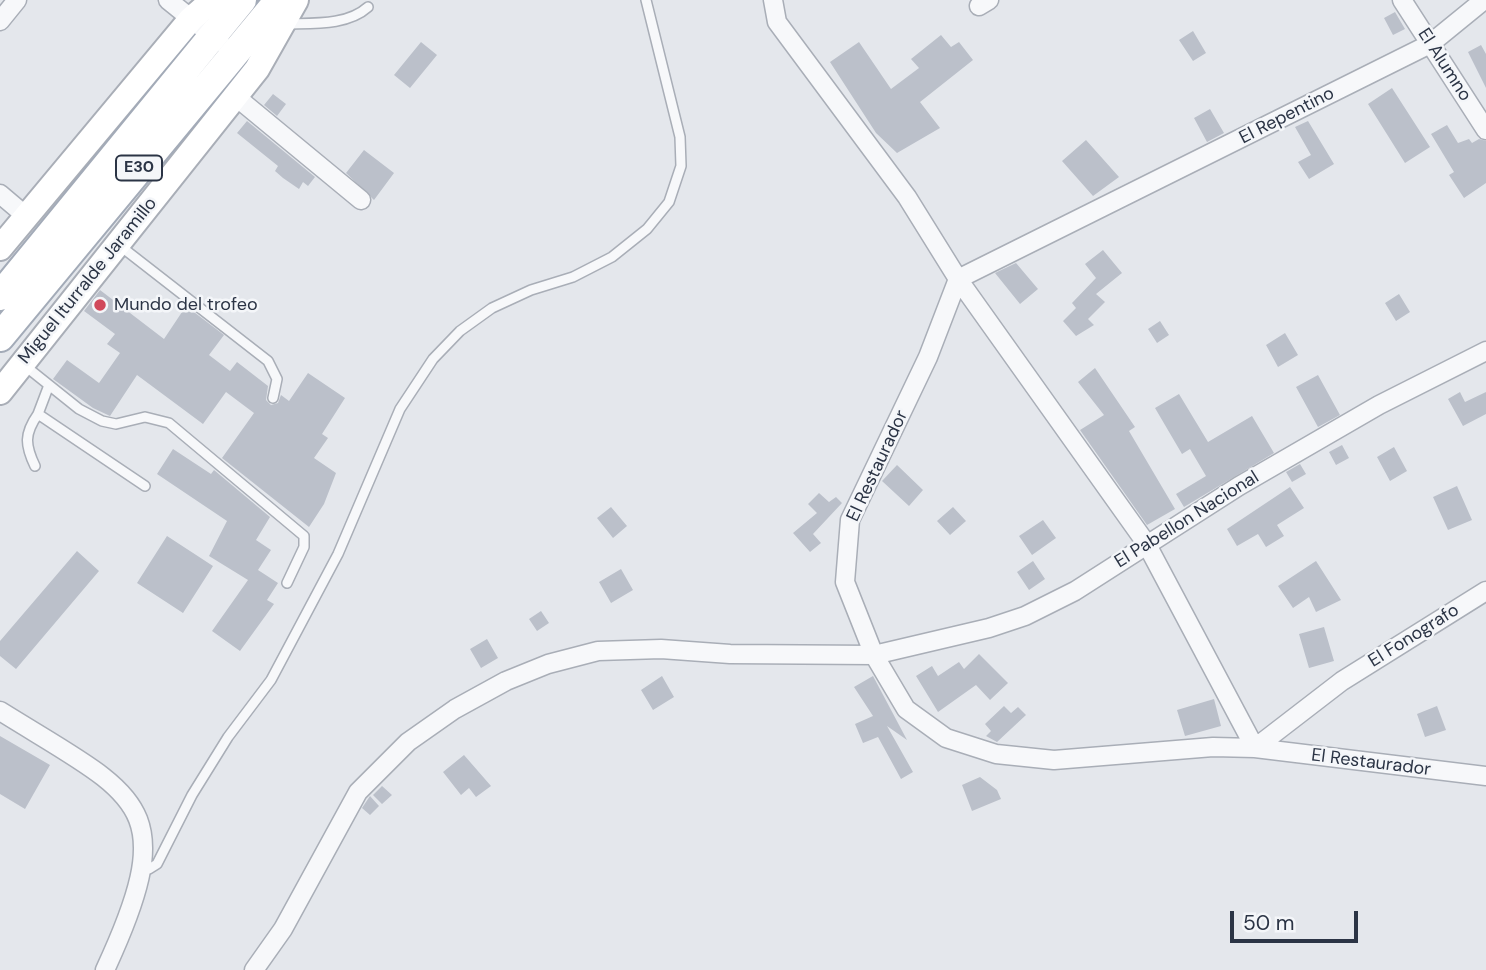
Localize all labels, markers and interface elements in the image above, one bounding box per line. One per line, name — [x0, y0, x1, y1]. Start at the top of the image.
street label: El Alumno — [1413, 25, 1475, 105]
street label: El Repentino — [1236, 83, 1338, 149]
road number: E30 — [116, 156, 162, 180]
street label: Miguel Iturralde Jaramillo — [14, 193, 162, 369]
place label: Mundo del trofeo — [114, 294, 258, 316]
marker: Mundo del trofeo — [92, 297, 108, 313]
street label: El Restaurador — [843, 407, 913, 525]
street label: El Pabellon Nacional — [1111, 467, 1263, 573]
street label: El Fonografo — [1365, 600, 1463, 672]
street label: El Restaurador — [1310, 745, 1432, 781]
scale bar — [1234, 897, 1362, 941]
text: 50 m — [1243, 909, 1294, 937]

